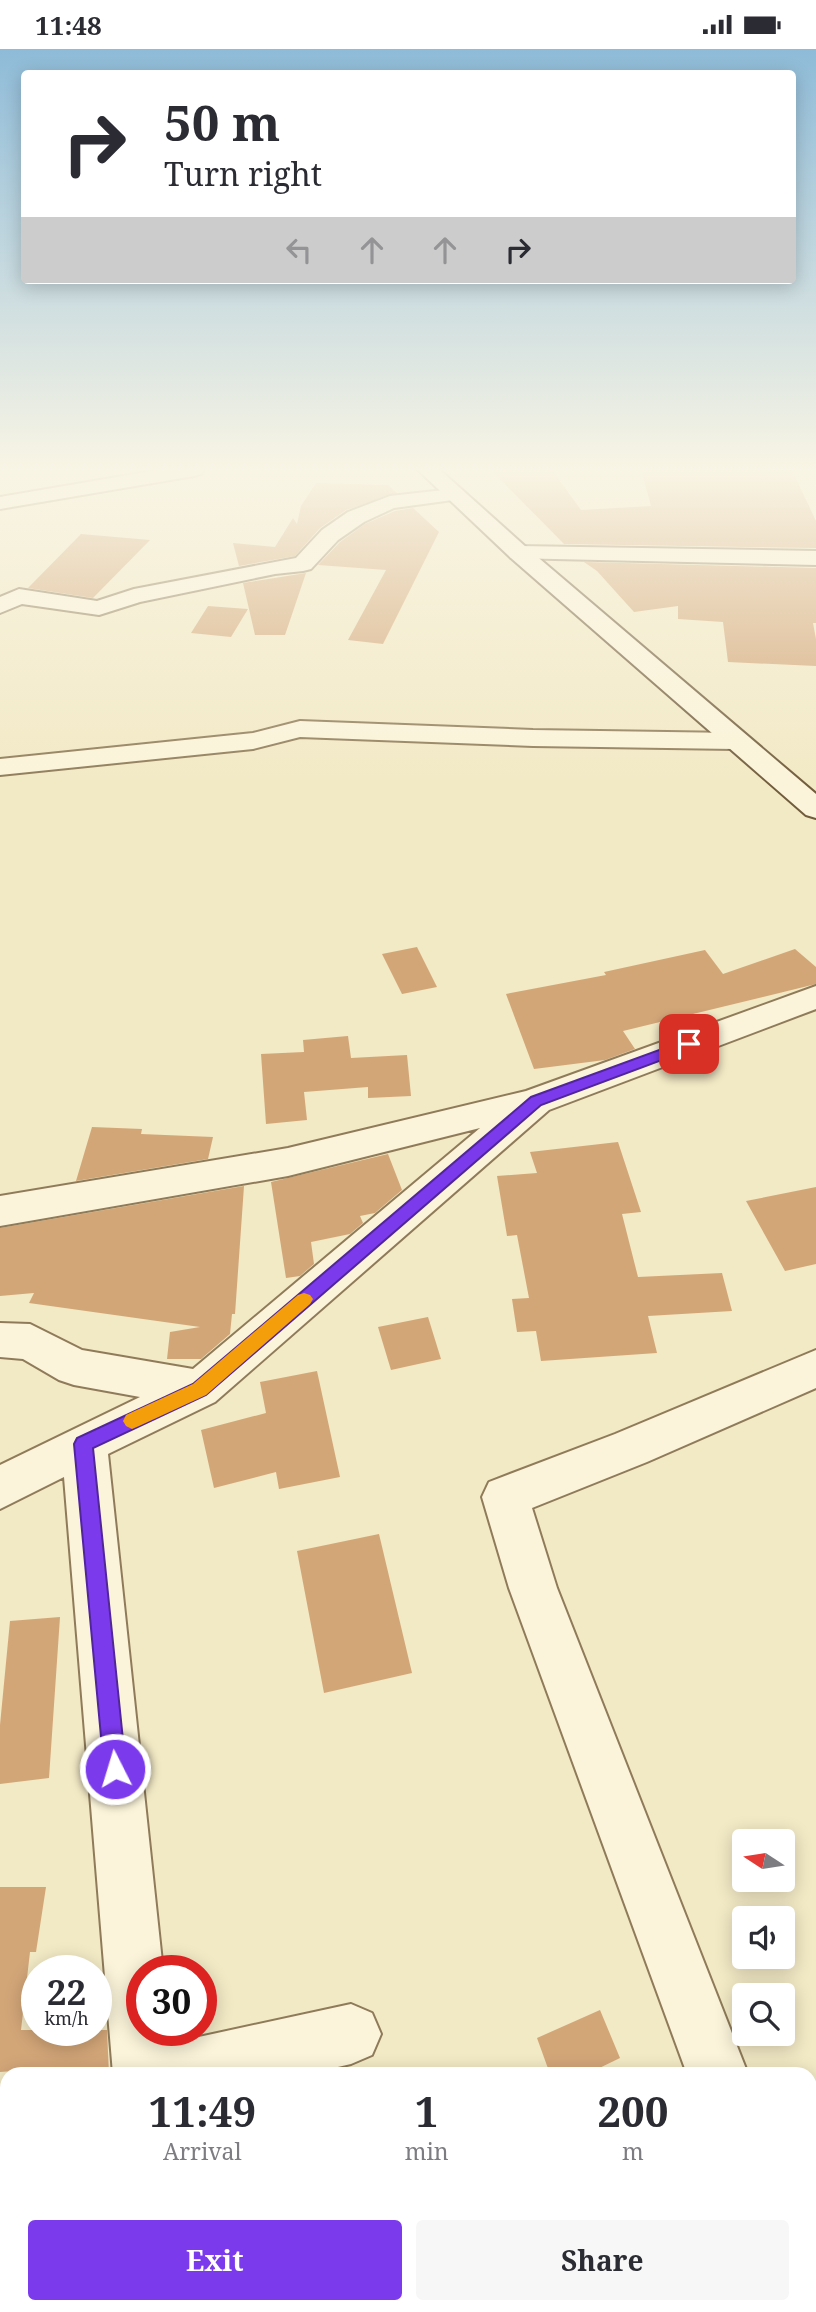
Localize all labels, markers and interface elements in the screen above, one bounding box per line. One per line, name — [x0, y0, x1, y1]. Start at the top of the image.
text: 11:48 — [35, 7, 102, 43]
text: 50 m — [164, 89, 280, 155]
icon: right — [49, 98, 140, 189]
text: Turn right — [164, 152, 322, 195]
icon: left — [280, 231, 318, 269]
icon: ahead — [353, 231, 391, 269]
icon: ahead — [426, 231, 464, 269]
icon: right — [499, 231, 537, 269]
pin — [659, 1014, 719, 1074]
icon: arrive — [670, 1025, 708, 1063]
position arrow — [78, 1732, 152, 1806]
north arrow — [732, 1829, 794, 1892]
map controls — [732, 1829, 795, 2046]
button: sound — [732, 1906, 795, 1969]
speed limit sign: 30 — [126, 1955, 217, 2046]
text: 22 — [47, 1968, 86, 2015]
button: search — [732, 1983, 795, 2046]
text: km/h — [44, 2006, 89, 2030]
text: 11:49 — [149, 2082, 256, 2139]
text: 1 — [415, 2082, 439, 2139]
text: 200 — [597, 2082, 668, 2139]
text: Arrival — [163, 2135, 242, 2167]
text: min — [405, 2135, 449, 2167]
text: m — [622, 2135, 644, 2167]
button: Exit — [28, 2220, 402, 2300]
button: Share — [416, 2220, 789, 2300]

